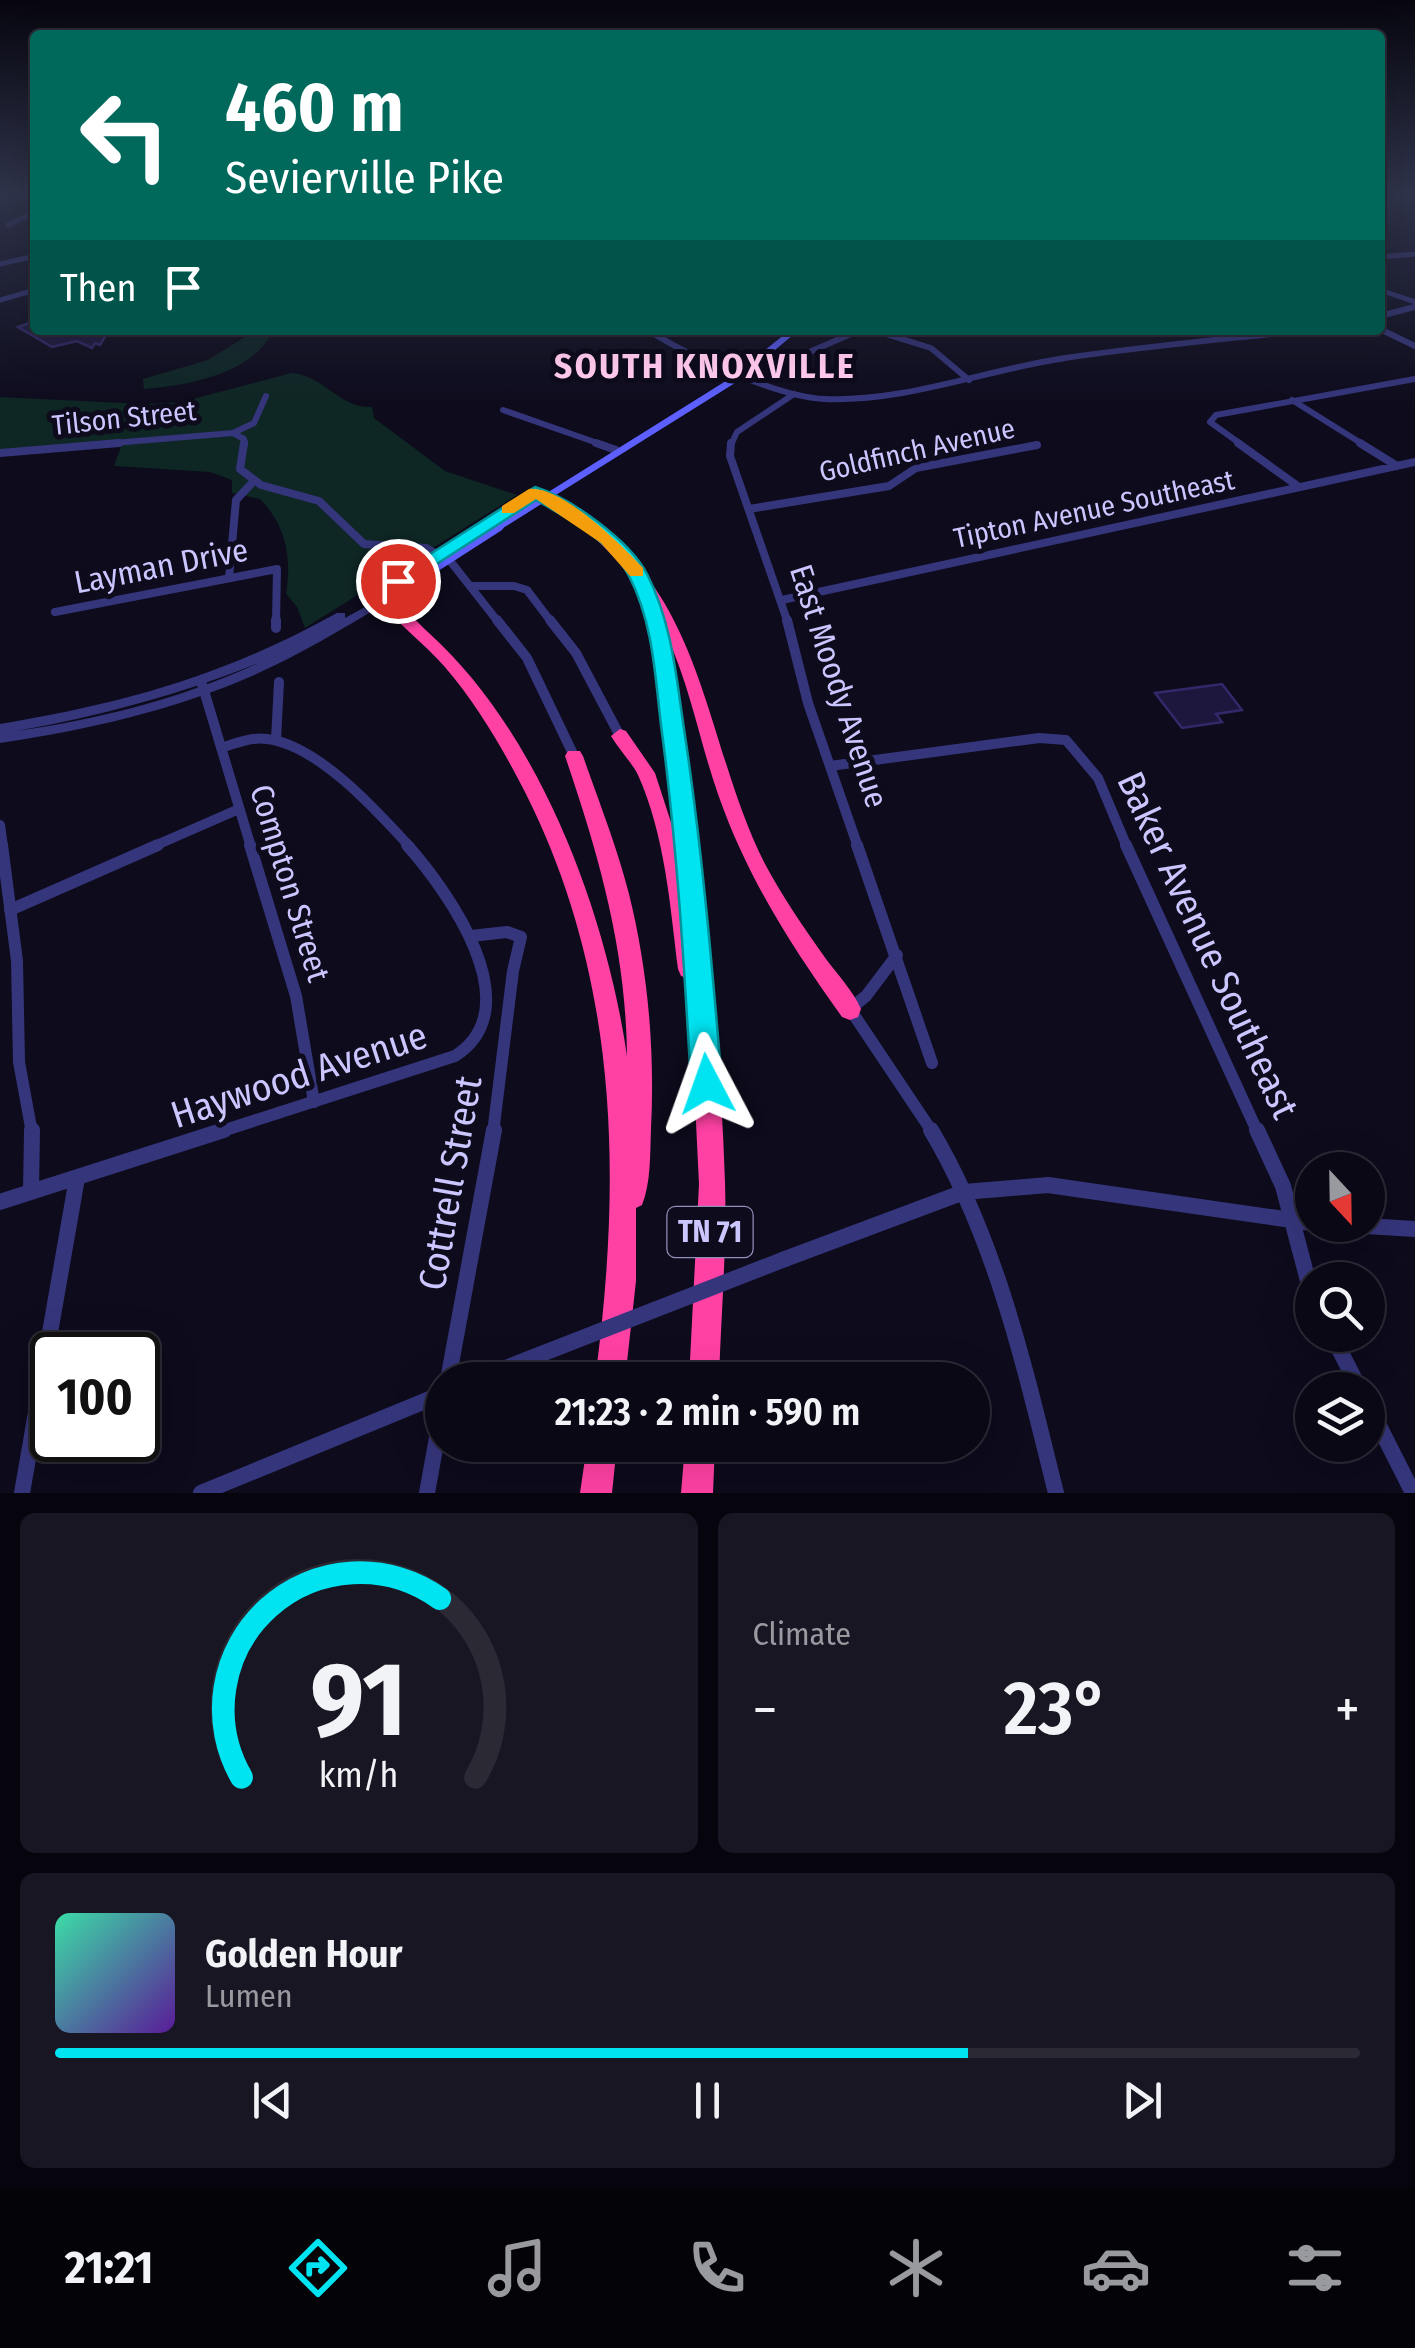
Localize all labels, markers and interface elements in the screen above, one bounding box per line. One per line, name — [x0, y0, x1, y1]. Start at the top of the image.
text: 460 m — [225, 66, 404, 150]
icon: left — [60, 70, 190, 200]
text: Sevierville Pike — [225, 151, 504, 205]
icon: arrive — [156, 260, 211, 315]
text: Then — [60, 265, 136, 311]
district label: SOUTH KNOXVILLE — [554, 345, 856, 387]
street label: Tilson Street — [51, 394, 198, 442]
street label: Goldfinch Avenue — [816, 411, 1018, 489]
street label: Tipton Avenue Southeast — [951, 463, 1238, 555]
street label: Layman Drive — [71, 531, 251, 601]
pin — [356, 539, 441, 624]
icon: arrive — [371, 554, 426, 609]
street label: East Moody Avenue — [782, 560, 896, 812]
street label: Baker Avenue Southeast — [1107, 764, 1309, 1126]
street label: Compton Street — [242, 780, 338, 987]
street label: Haywood Avenue — [165, 1012, 433, 1138]
position arrow — [655, 1032, 759, 1136]
street label: Cottrell Street — [409, 1072, 492, 1294]
north arrow — [1295, 1152, 1385, 1242]
map controls — [1295, 1152, 1385, 1462]
road number: TN 71 — [668, 1207, 752, 1257]
button: search — [1295, 1262, 1385, 1352]
speed limit sign: 100 — [30, 1332, 160, 1462]
button: layers — [1295, 1372, 1385, 1462]
text: 21:23 · 2 min · 590 m — [555, 1389, 860, 1435]
text: Climate — [753, 1615, 851, 1653]
text: 91 — [311, 1638, 407, 1763]
text: 23° — [1004, 1664, 1108, 1754]
text: − — [753, 1677, 777, 1743]
text: + — [1335, 1677, 1360, 1743]
text: km/h — [319, 1754, 399, 1796]
text: Golden Hour — [205, 1931, 403, 1977]
text: Lumen — [205, 1977, 293, 2015]
icon: previous — [245, 2073, 300, 2128]
icon: pause — [680, 2073, 735, 2128]
icon: next — [1115, 2073, 1170, 2128]
icon: directions — [283, 2233, 353, 2303]
icon: music — [482, 2233, 552, 2303]
icon: phone — [682, 2233, 752, 2303]
icon: climate — [881, 2233, 951, 2303]
icon: car — [1081, 2233, 1151, 2303]
icon: filters — [1280, 2233, 1350, 2303]
text: 21:21 — [65, 2241, 153, 2295]

